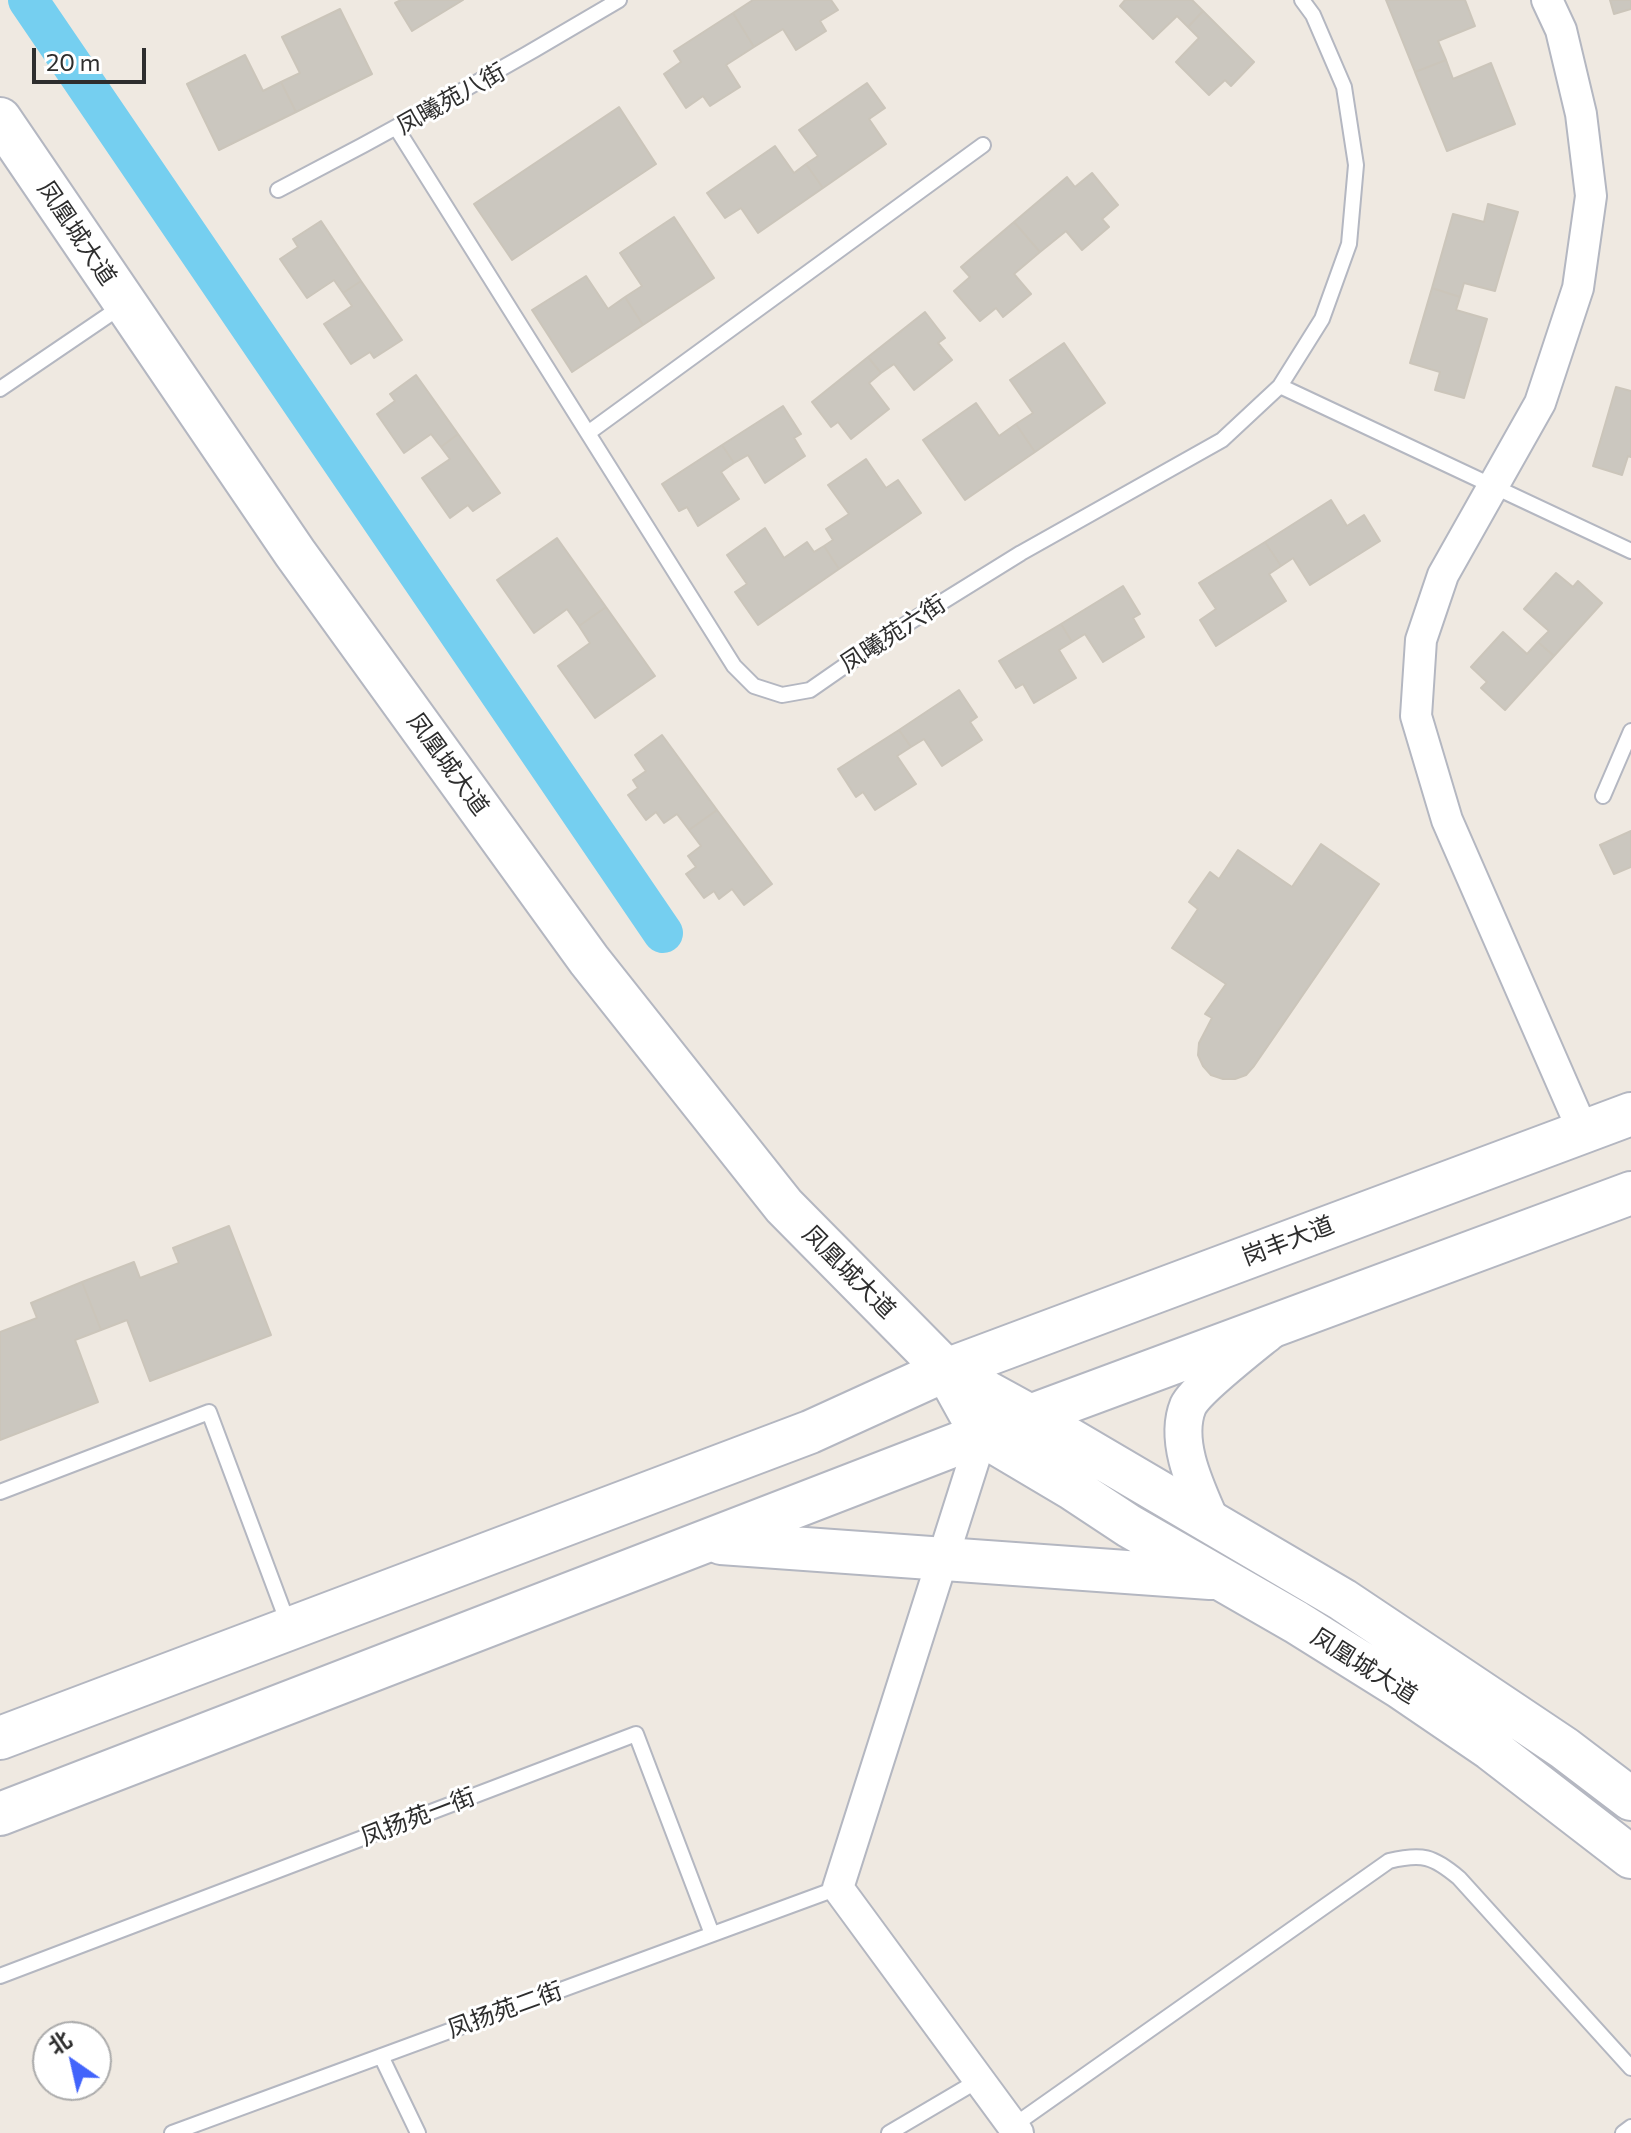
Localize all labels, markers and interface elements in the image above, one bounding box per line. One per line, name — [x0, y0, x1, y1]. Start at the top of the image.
scale bar — [36, 32, 150, 82]
text: 20 m — [46, 47, 100, 76]
street label: 凤曦苑八街 — [392, 57, 510, 141]
street label: 凤凰城大道 — [32, 175, 122, 291]
street label: 凤曦苑六街 — [835, 589, 951, 679]
street label: 凤凰城大道 — [401, 707, 495, 821]
street label: 岗丰大道 — [1238, 1210, 1338, 1272]
street label: 凤凰城大道 — [796, 1219, 902, 1325]
street label: 凤凰城大道 — [1305, 1622, 1423, 1710]
street label: 凤扬苑一街 — [357, 1782, 479, 1852]
street label: 凤扬苑二街 — [444, 1976, 566, 2044]
north arrow — [32, 2021, 112, 2101]
text: 北 — [43, 2025, 76, 2060]

